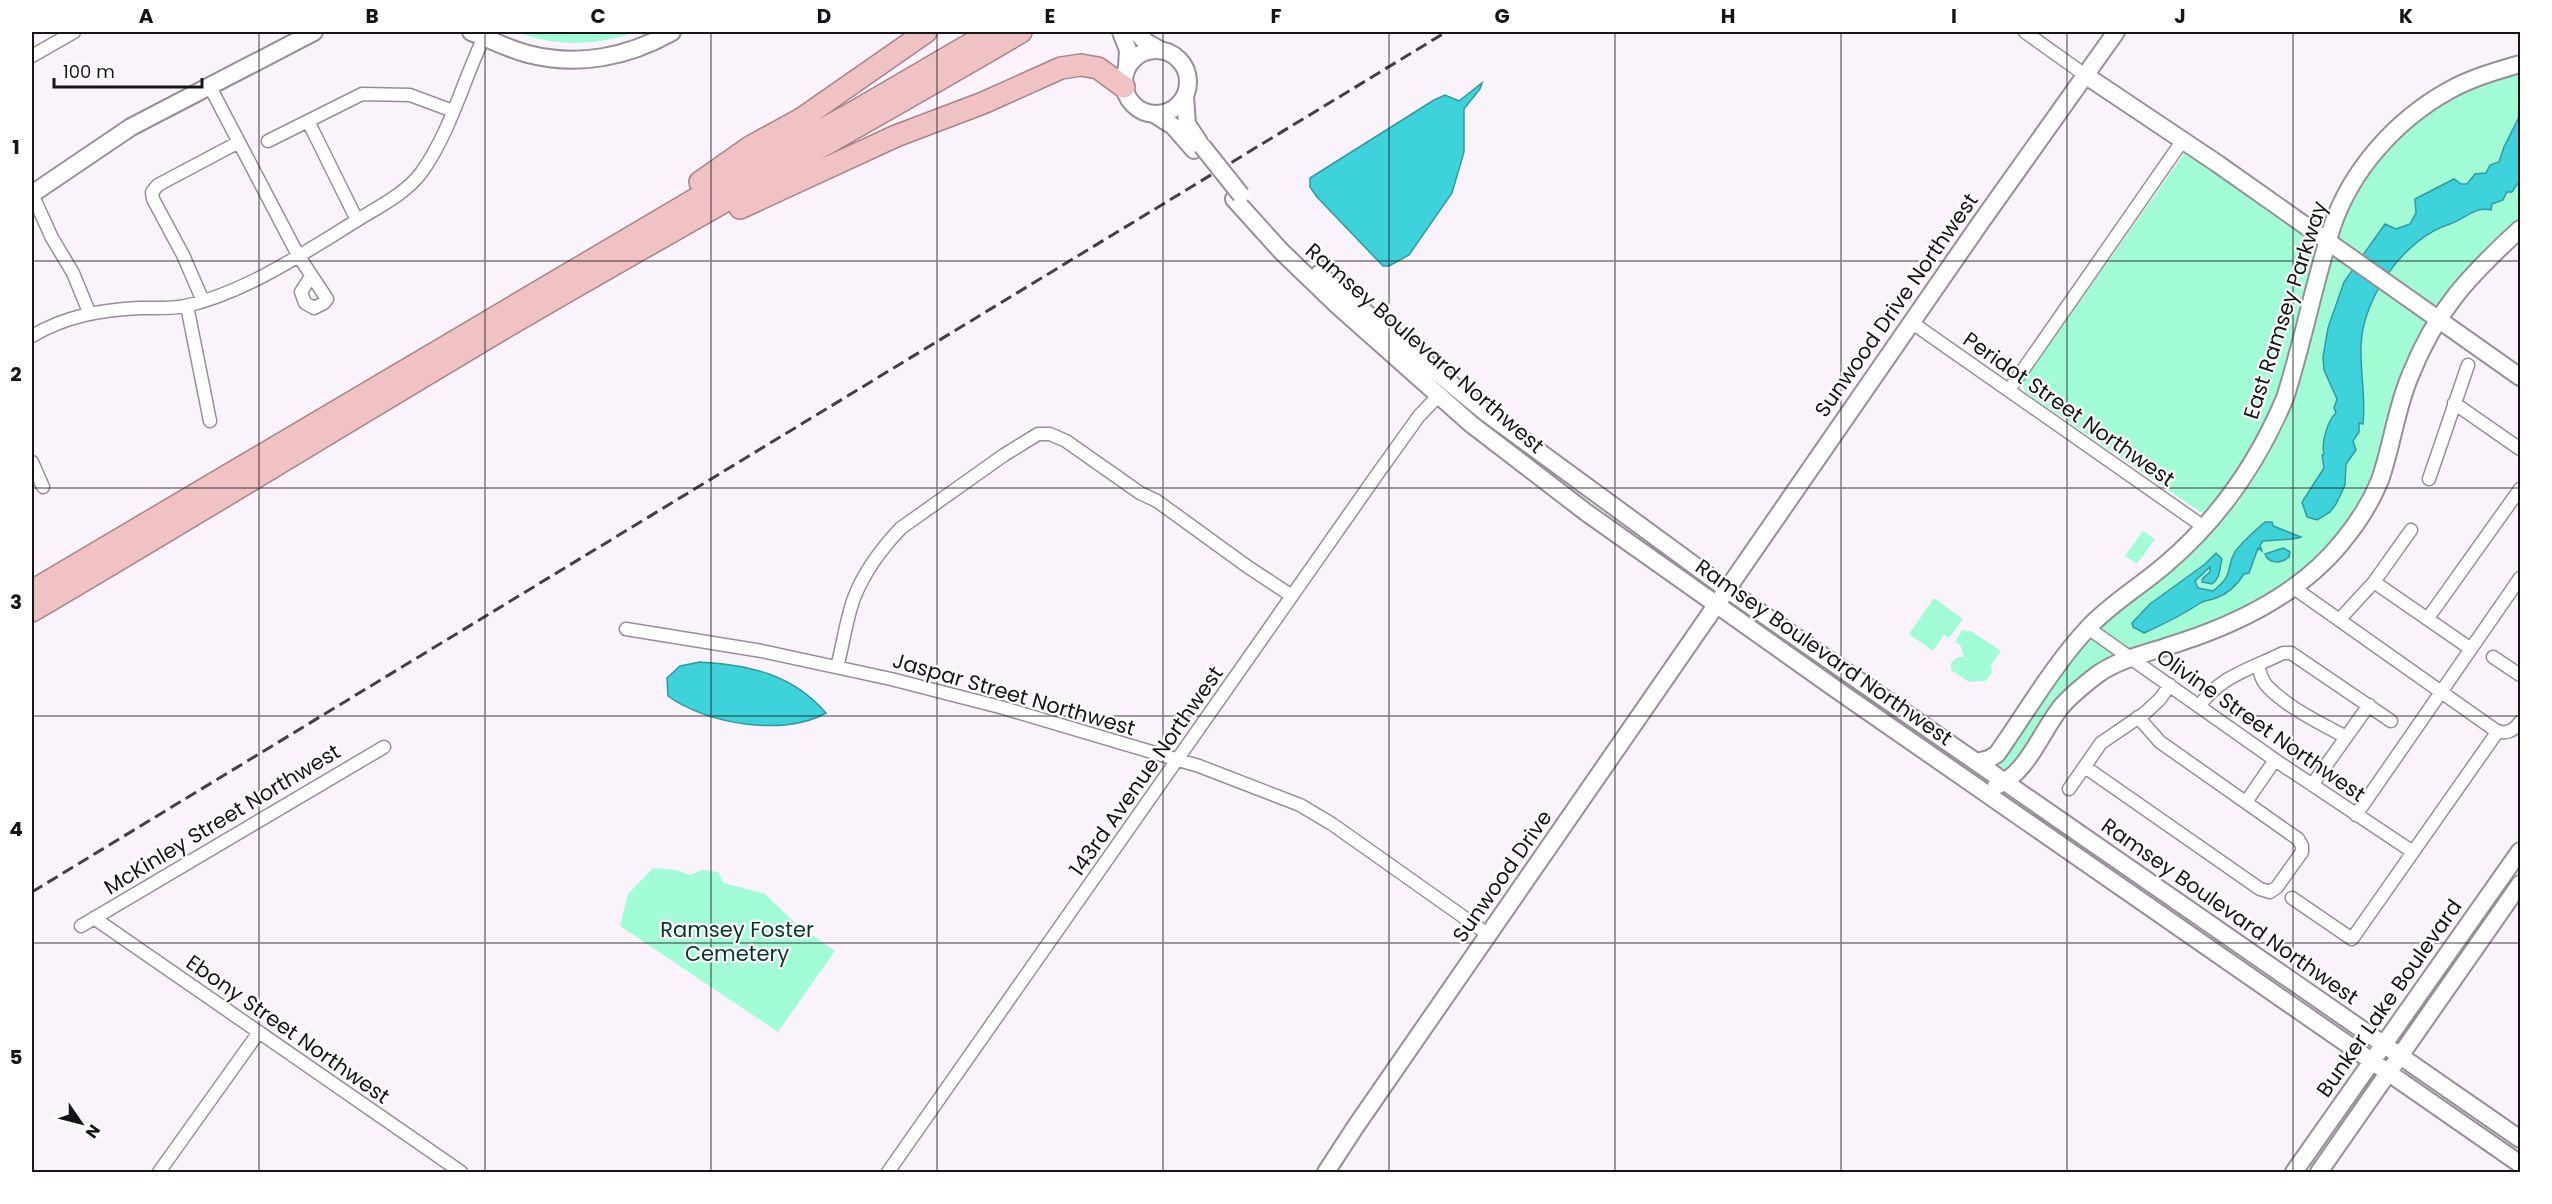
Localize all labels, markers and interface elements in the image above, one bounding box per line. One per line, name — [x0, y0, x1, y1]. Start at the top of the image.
text: A — [139, 2, 154, 30]
text: B — [365, 2, 379, 30]
text: C — [590, 2, 606, 30]
text: D — [817, 2, 831, 30]
text: E — [1045, 2, 1055, 30]
text: F — [1271, 2, 1282, 30]
text: G — [1494, 2, 1510, 30]
text: H — [1721, 2, 1735, 30]
text: I — [1951, 2, 1957, 30]
text: J — [2174, 2, 2186, 30]
text: K — [2399, 2, 2413, 30]
scale bar — [54, 51, 202, 89]
text: 100 m — [63, 59, 115, 84]
text: 1 — [12, 133, 20, 161]
street label: Sunwood Drive Northwest — [1807, 187, 1985, 423]
street label: East Ramsey Parkway — [2236, 197, 2334, 423]
street label: Ramsey Boulevard Northwest — [1299, 236, 1551, 460]
street label: Peridot Street Northwest — [1957, 325, 2181, 493]
text: 2 — [10, 360, 22, 388]
street label: Ramsey Boulevard Northwest — [1690, 552, 1958, 752]
text: 3 — [10, 588, 22, 616]
street label: Olivine Street Northwest — [2151, 642, 2371, 808]
street label: Jaspar Street Northwest — [889, 645, 1139, 743]
street label: 143rd Avenue Northwest — [1062, 660, 1230, 882]
street label: McKinley Street Northwest — [99, 737, 345, 901]
street label: Sunwood Drive — [1445, 804, 1559, 948]
street label: Ramsey Boulevard Northwest — [2096, 811, 2364, 1011]
text: 4 — [9, 815, 23, 843]
street label: Bunker Lake Boulevard — [2310, 893, 2468, 1103]
park label: Ramsey Foster Cemetery — [660, 915, 814, 968]
street label: Ebony Street Northwest — [180, 948, 396, 1110]
text: 5 — [10, 1043, 23, 1071]
north arrow — [51, 1093, 111, 1153]
text: N — [80, 1120, 106, 1143]

